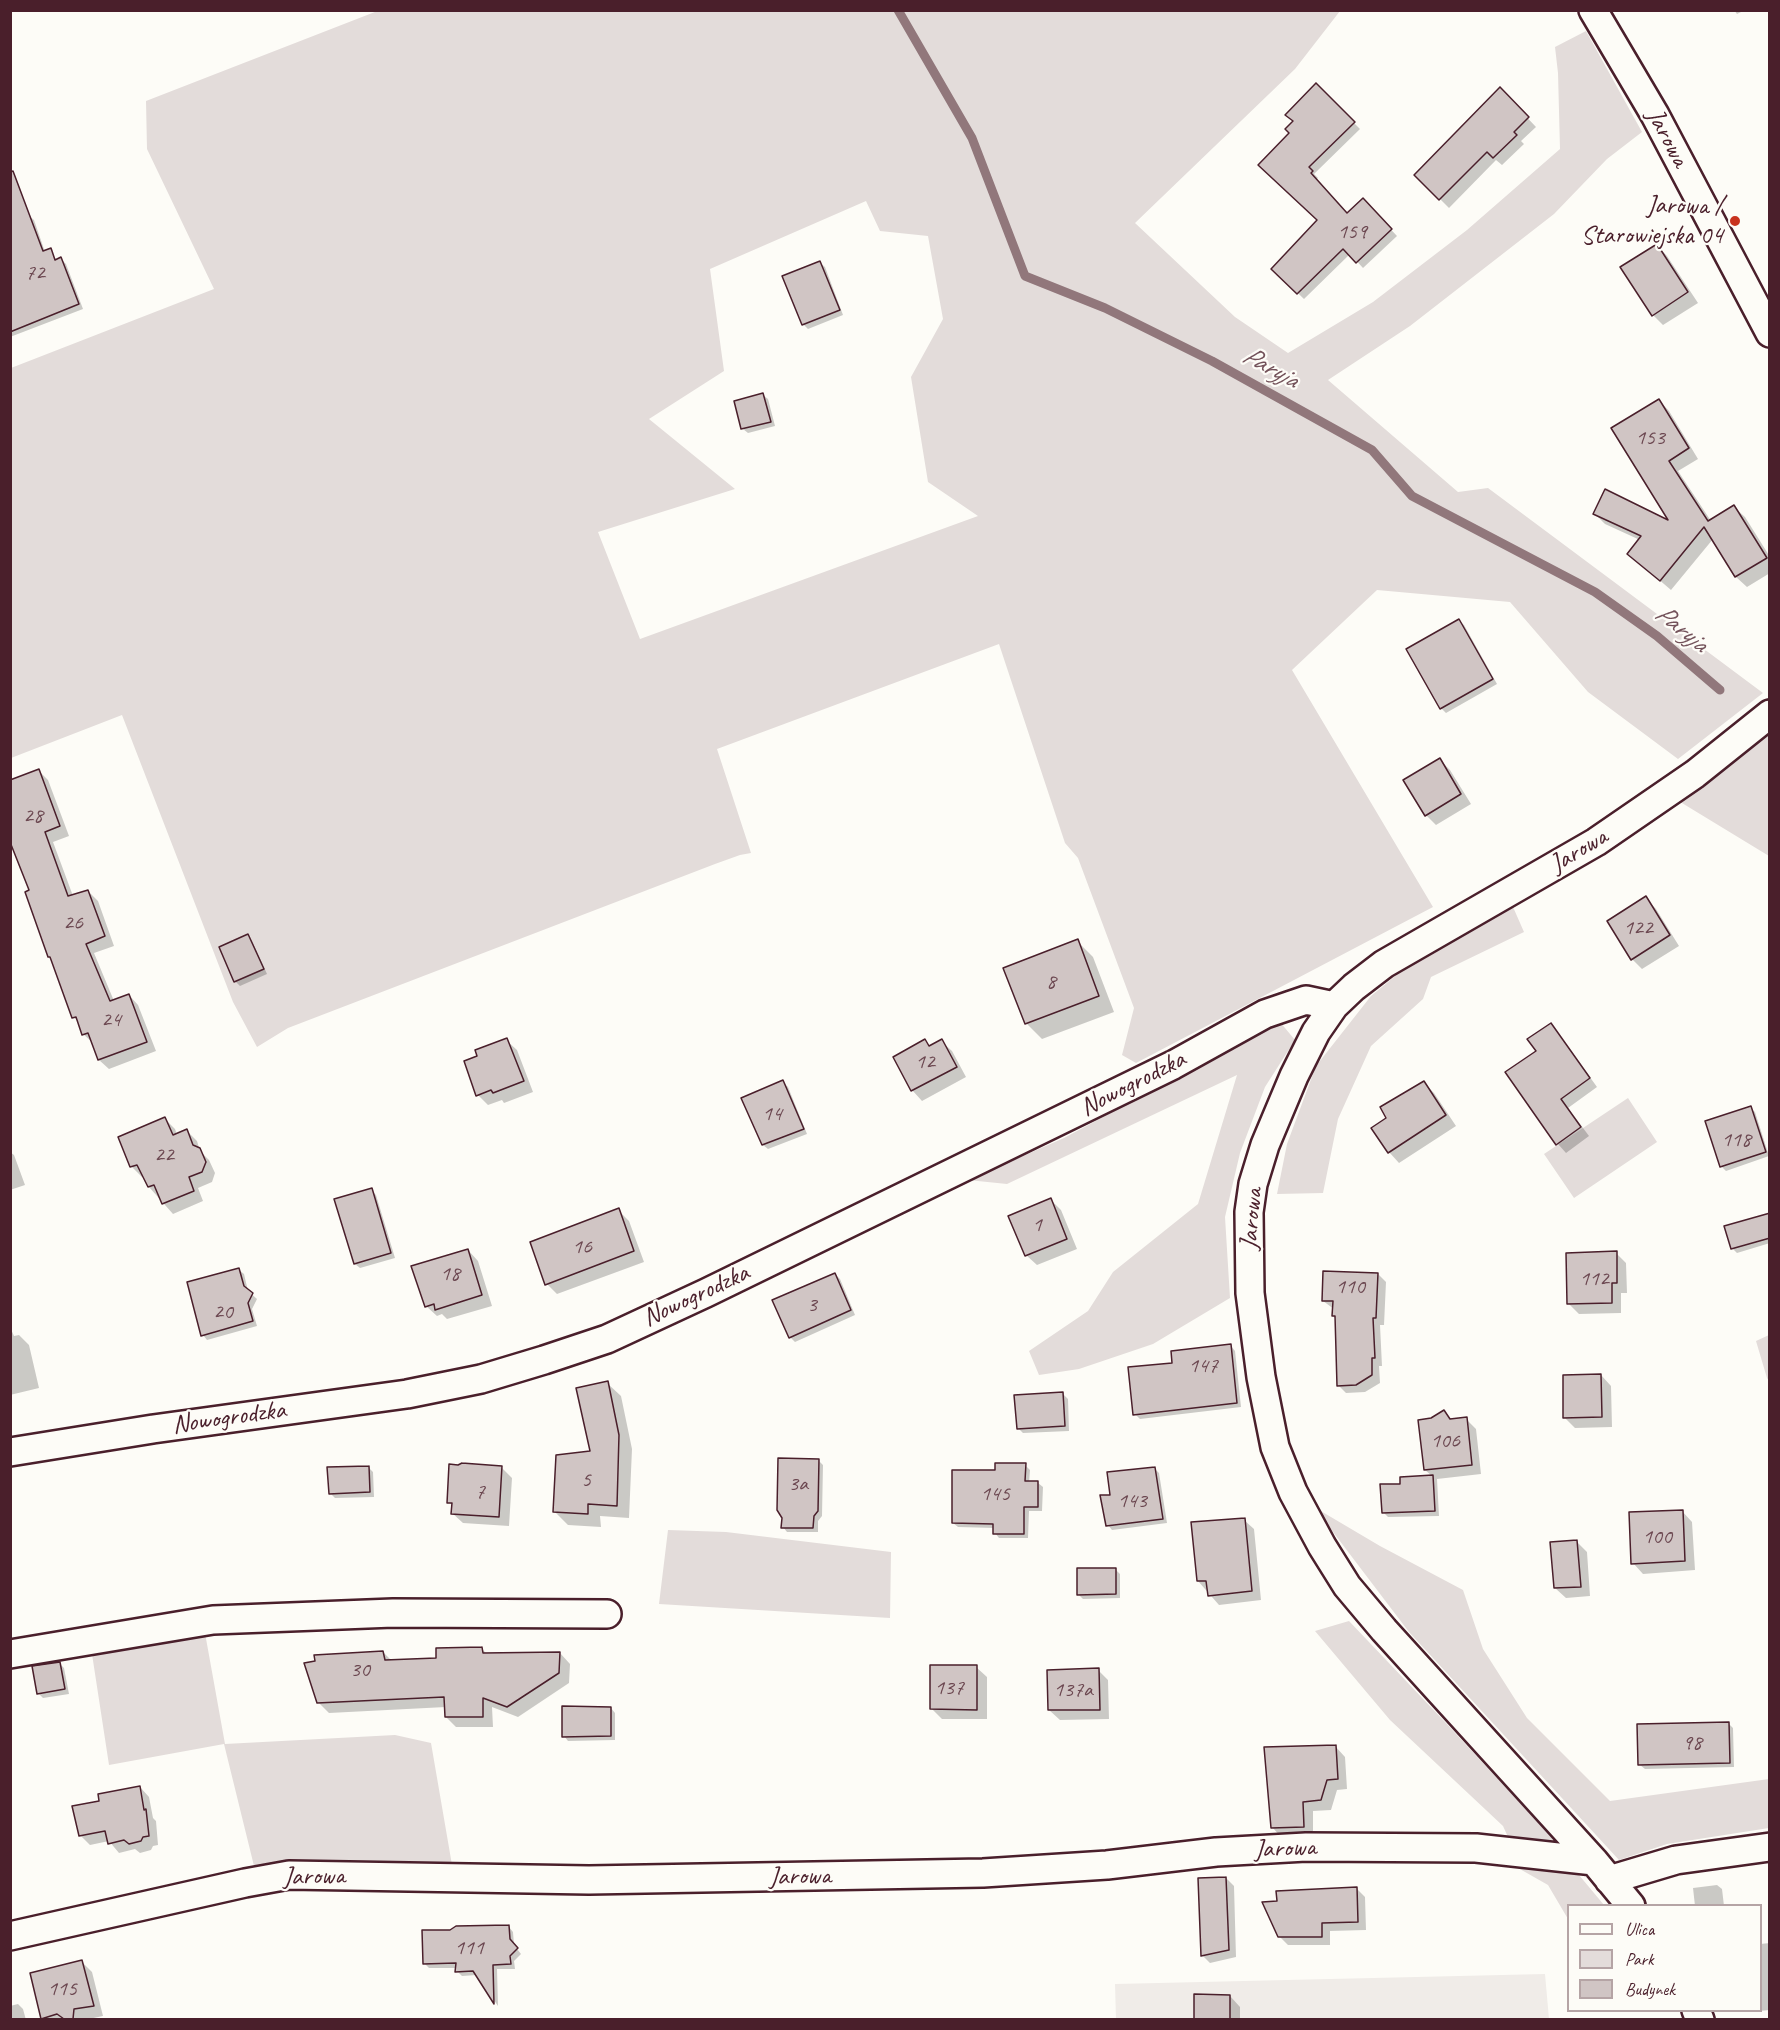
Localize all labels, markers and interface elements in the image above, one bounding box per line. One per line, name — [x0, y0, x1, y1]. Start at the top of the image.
street label: Jarowa — [1639, 103, 1695, 173]
place label: Jarowa / Starowiejska 04 — [1581, 190, 1723, 252]
marker: Jarowa / Starowiejska 04 — [1728, 214, 1742, 228]
house number: 159 — [1337, 219, 1367, 245]
house number: 72 — [25, 260, 45, 286]
water label: Paryja — [1237, 340, 1303, 396]
house number: 153 — [1635, 425, 1665, 451]
water label: Paryja — [1648, 598, 1714, 660]
house number: 28 — [23, 803, 43, 829]
street label: Jarowa — [1545, 822, 1613, 880]
house number: 26 — [63, 910, 83, 936]
house number: 122 — [1623, 915, 1653, 941]
house number: 8 — [1046, 969, 1056, 995]
house number: 24 — [101, 1007, 121, 1033]
street label: Nowogrodzka — [1075, 1044, 1191, 1124]
house number: 12 — [915, 1049, 935, 1075]
house number: 14 — [762, 1101, 782, 1127]
house number: 118 — [1721, 1127, 1751, 1153]
house number: 22 — [154, 1142, 174, 1168]
street label: Jarowa — [1234, 1187, 1270, 1251]
house number: 1 — [1032, 1212, 1042, 1238]
house number: 16 — [572, 1234, 592, 1260]
street label: Nowogrodzka — [638, 1258, 754, 1334]
house number: 18 — [440, 1261, 460, 1287]
house number: 112 — [1579, 1266, 1609, 1292]
house number: 110 — [1335, 1274, 1365, 1300]
house number: 3 — [807, 1292, 817, 1318]
house number: 20 — [213, 1299, 233, 1325]
house number: 147 — [1188, 1353, 1218, 1379]
street label: Nowogrodzka — [170, 1395, 288, 1441]
house number: 106 — [1430, 1428, 1460, 1454]
house number: 5 — [581, 1467, 591, 1493]
house number: 3a — [788, 1471, 808, 1497]
house number: 7 — [475, 1479, 485, 1505]
house number: 145 — [980, 1481, 1010, 1507]
house number: 143 — [1117, 1488, 1147, 1514]
house number: 100 — [1642, 1524, 1672, 1550]
house number: 30 — [350, 1657, 370, 1683]
house number: 137 — [934, 1675, 964, 1701]
house number: 137a — [1053, 1677, 1093, 1703]
house number: 98 — [1682, 1730, 1702, 1756]
street label: Jarowa — [1254, 1832, 1316, 1866]
street label: Jarowa — [283, 1861, 345, 1893]
street label: Jarowa — [769, 1861, 831, 1893]
legend — [1567, 1904, 1762, 2012]
text: Ulica — [1625, 1918, 1654, 1940]
house number: 111 — [454, 1935, 484, 1961]
text: Park — [1625, 1948, 1654, 1970]
house number: 115 — [47, 1976, 77, 2002]
text: Budynek — [1625, 1978, 1675, 2000]

